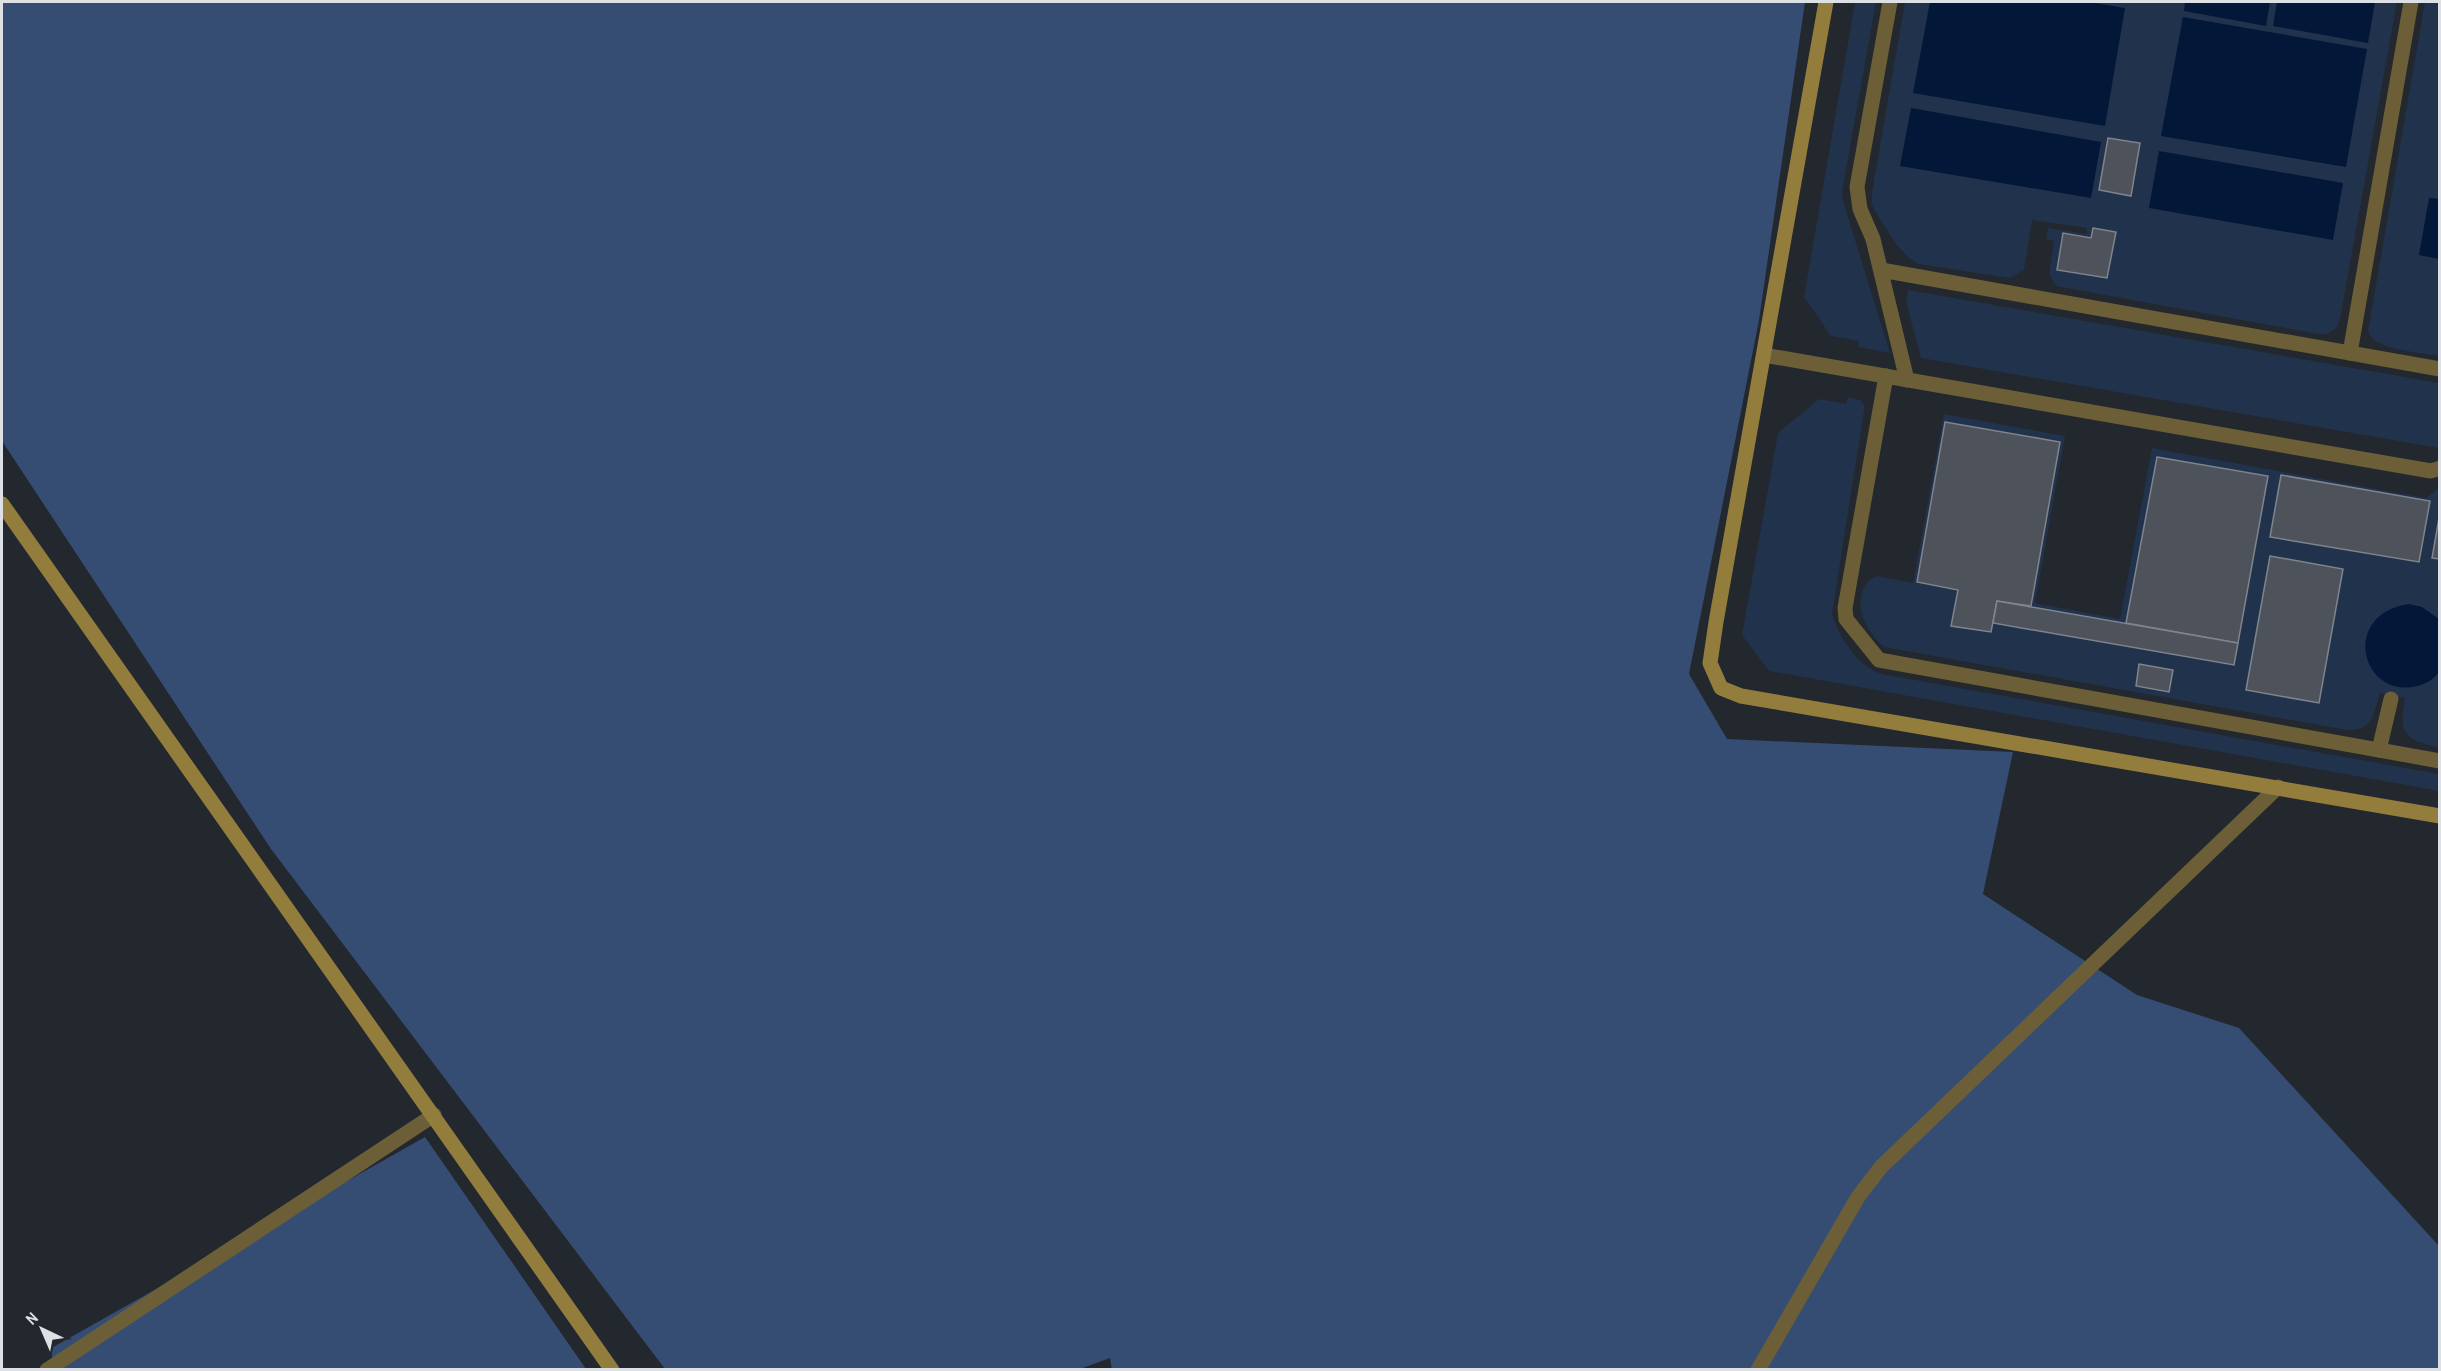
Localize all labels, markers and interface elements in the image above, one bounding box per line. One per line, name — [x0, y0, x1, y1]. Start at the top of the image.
north arrow — [12, 1299, 72, 1359]
text: N — [21, 1307, 43, 1329]

